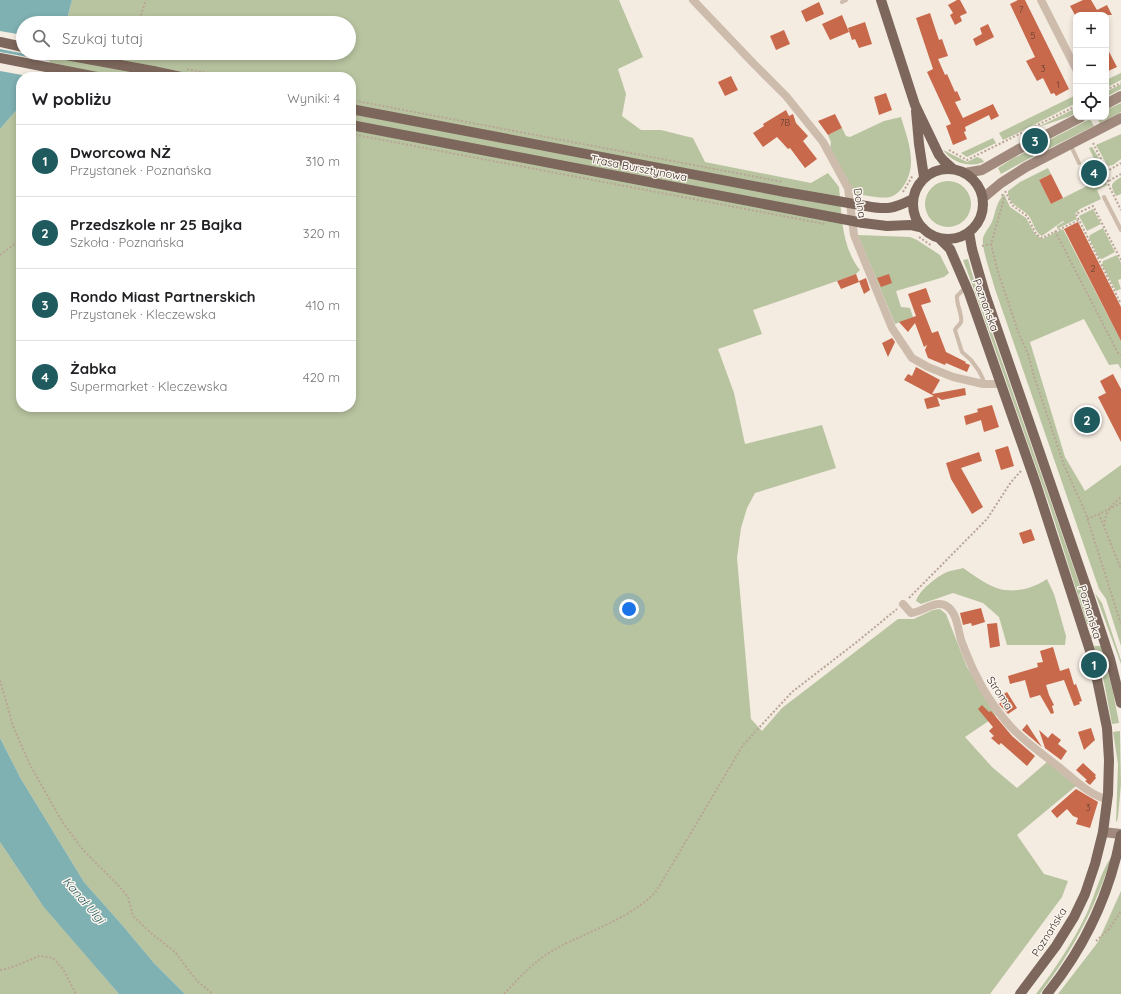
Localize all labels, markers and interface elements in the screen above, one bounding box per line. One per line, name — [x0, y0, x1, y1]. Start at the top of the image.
house number: 7 — [1019, 4, 1024, 15]
map controls — [1073, 12, 1109, 120]
button: + — [1073, 12, 1109, 48]
search box — [16, 16, 356, 60]
icon: search — [30, 27, 52, 49]
text: Szukaj tutaj — [62, 29, 143, 48]
house number: 5 — [1031, 30, 1036, 41]
button: − — [1073, 48, 1109, 84]
house number: 3 — [1041, 63, 1046, 74]
house number: 1 — [1056, 79, 1060, 90]
button: locate — [1073, 84, 1109, 120]
text: W pobliżu — [32, 88, 112, 109]
text: Wyniki: 4 — [287, 90, 340, 106]
house number: 7B — [780, 117, 790, 128]
pin: 3 — [1022, 126, 1048, 156]
text: Dworcowa NŻ — [70, 143, 171, 162]
street label: Trasa Bursztynowa — [590, 152, 688, 184]
text: 1 — [42, 153, 48, 169]
text: 310 m — [305, 153, 340, 169]
pin: 4 — [1081, 158, 1107, 188]
text: Przystanek · Poznańska — [70, 162, 211, 178]
street label: Dolna — [850, 187, 870, 219]
text: Przedszkole nr 25 Bajka — [70, 215, 242, 234]
text: 2 — [41, 225, 49, 241]
text: 320 m — [303, 225, 340, 241]
text: Szkoła · Poznańska — [70, 234, 184, 250]
house number: 2 — [1091, 263, 1096, 274]
street label: Poznańska — [970, 277, 1002, 333]
text: Rondo Miast Partnerskich — [70, 287, 256, 306]
text: 3 — [42, 297, 48, 313]
text: 410 m — [305, 297, 340, 313]
text: Przystanek · Kleczewska — [70, 306, 216, 322]
text: Żabka — [70, 359, 116, 378]
text: 4 — [41, 369, 49, 385]
text: 420 m — [303, 369, 340, 385]
text: Supermarket · Kleczewska — [70, 378, 227, 394]
pin: 2 — [1074, 405, 1100, 435]
street label: Poznańska — [1075, 584, 1105, 640]
your location — [619, 599, 639, 619]
pin: 1 — [1081, 650, 1107, 680]
street label: Stroma — [984, 674, 1016, 712]
house number: 3 — [1086, 802, 1091, 813]
water label: Kanał Ulgi — [60, 874, 109, 927]
street label: Poznańska — [1028, 905, 1070, 959]

